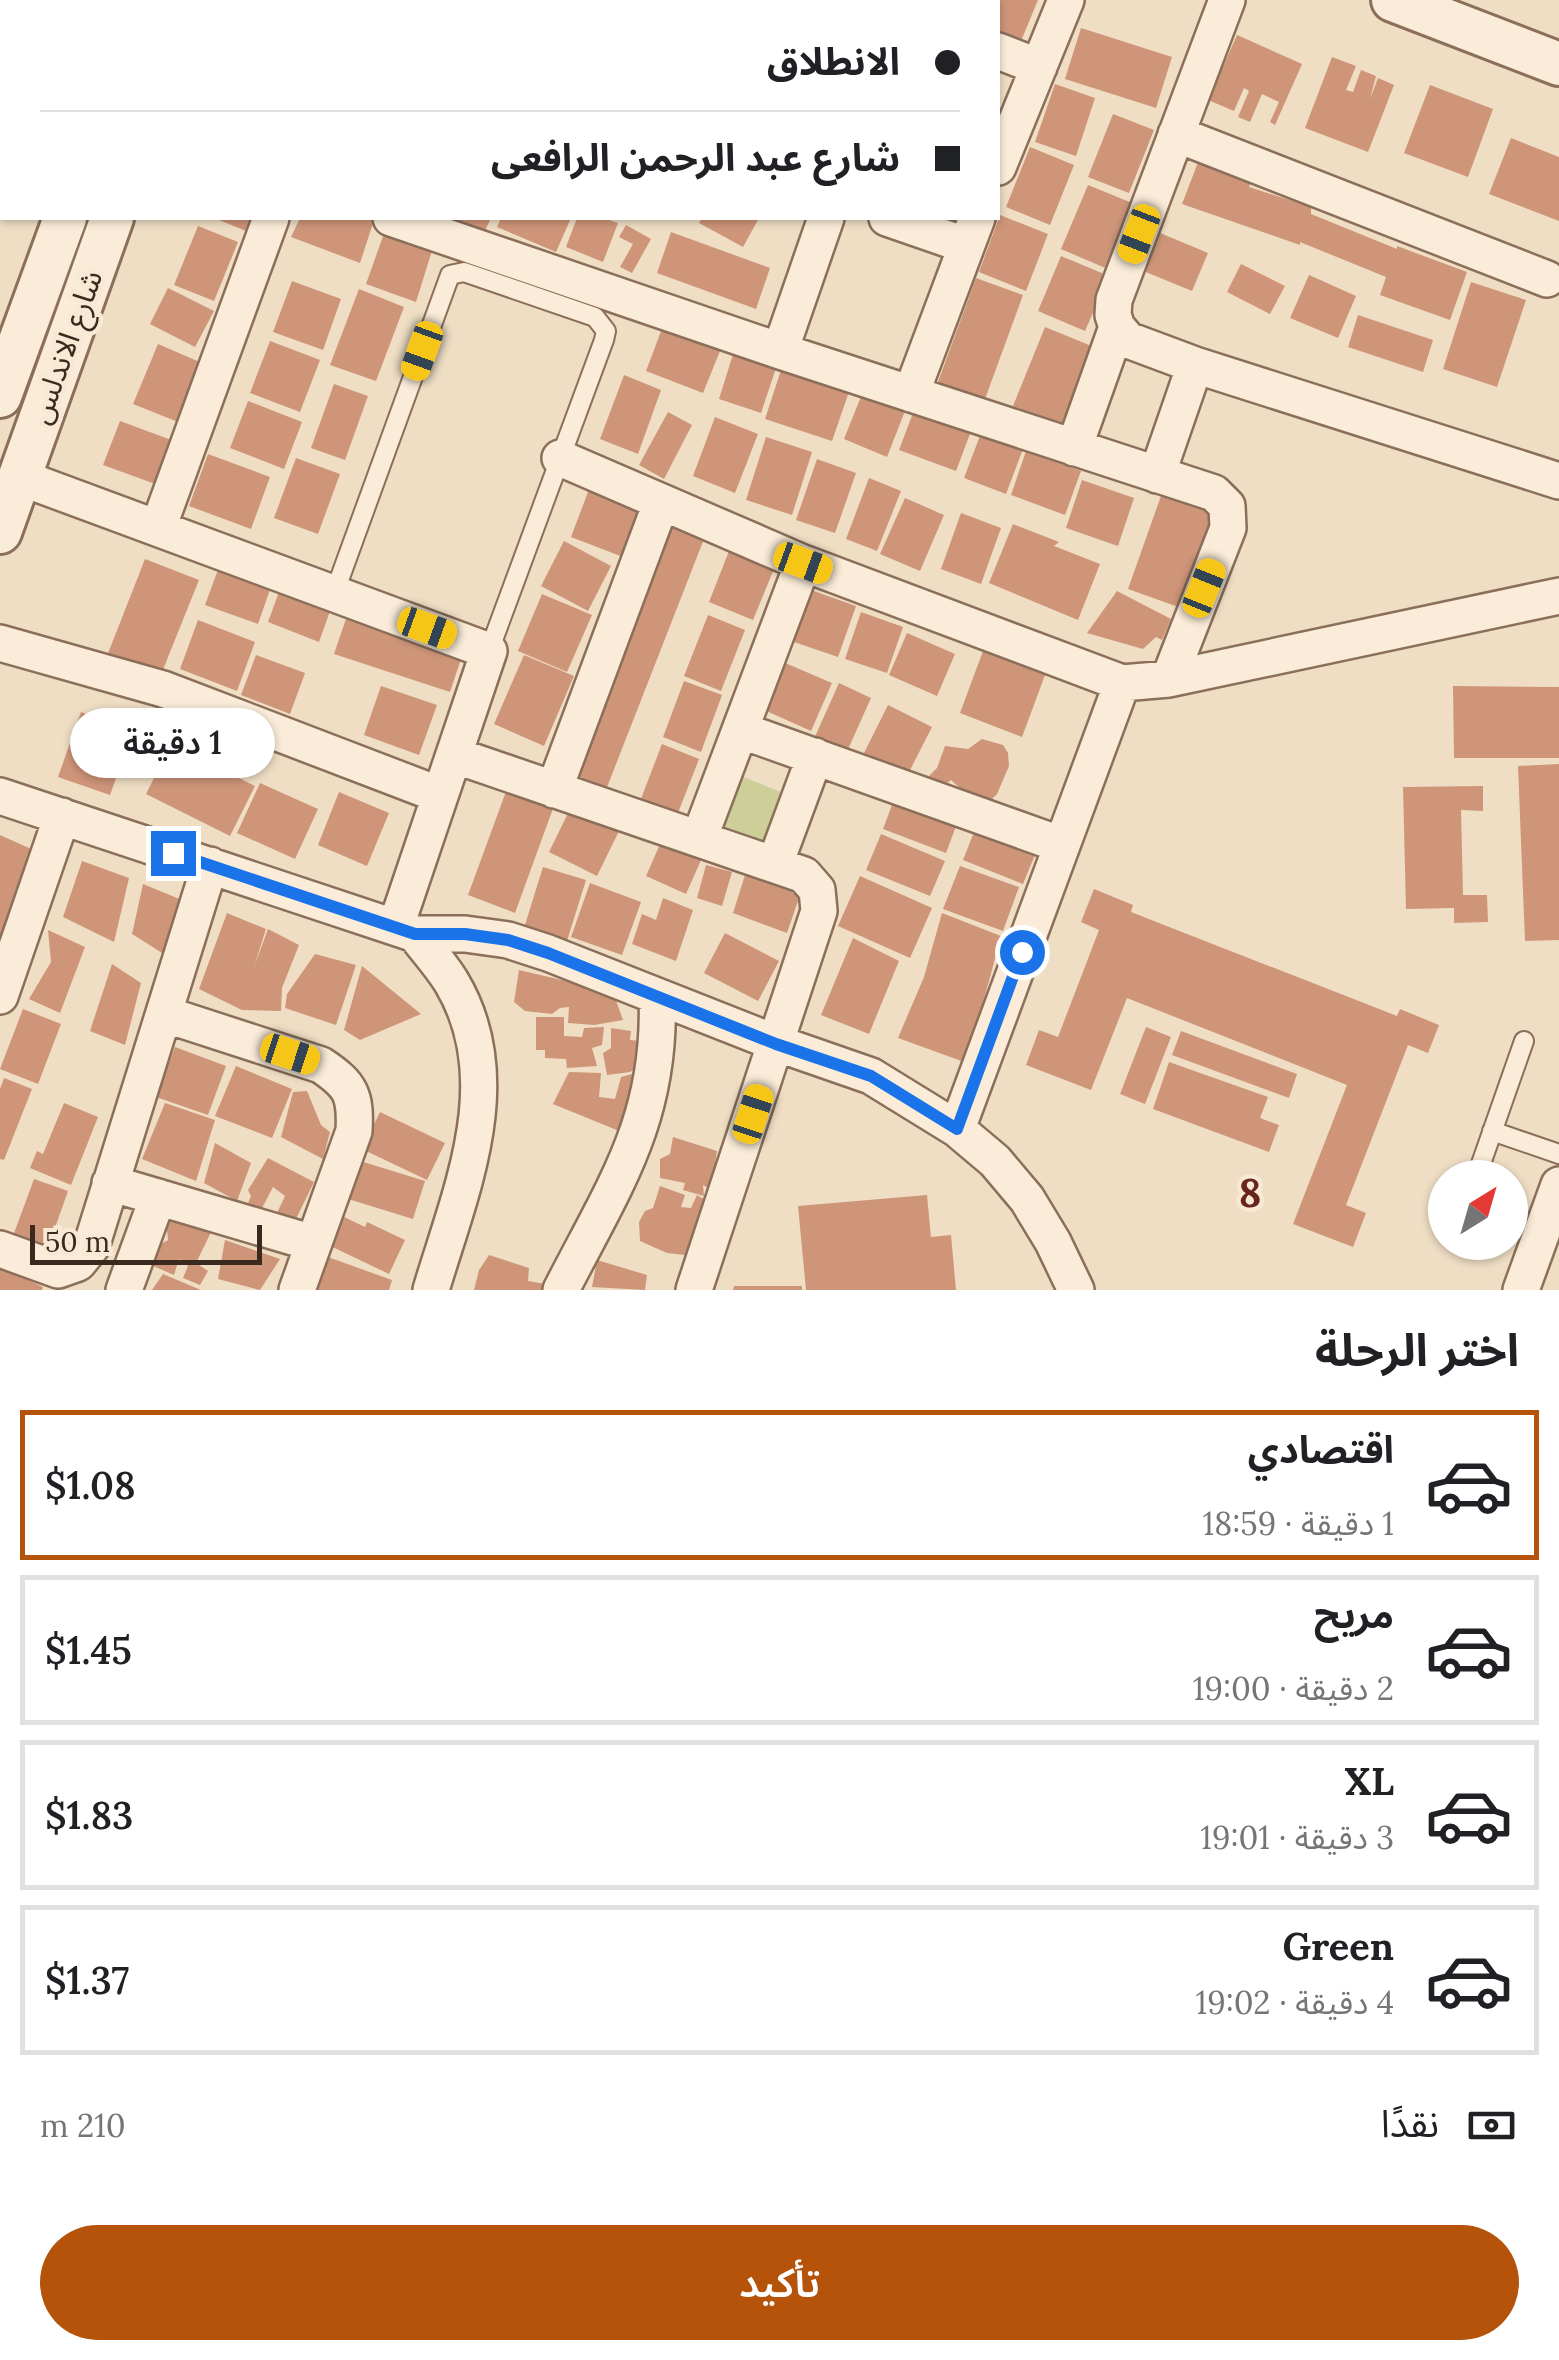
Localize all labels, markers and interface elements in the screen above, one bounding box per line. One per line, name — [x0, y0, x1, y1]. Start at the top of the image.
text: الانطلاق — [767, 37, 900, 85]
text: شارع عبد الرحمن الرافعى — [491, 133, 900, 181]
car — [1114, 201, 1164, 267]
street label: شارع الاندلس — [20, 265, 114, 430]
car — [398, 318, 446, 384]
car — [770, 539, 836, 587]
car — [1179, 555, 1229, 621]
car — [394, 604, 460, 652]
callout: 1 دقيقة — [70, 708, 276, 778]
text: 1 دقيقة — [123, 722, 222, 763]
route end — [151, 831, 196, 876]
route start — [1000, 930, 1045, 975]
car — [257, 1030, 323, 1078]
car — [729, 1081, 777, 1147]
north arrow — [1428, 1160, 1528, 1260]
map controls — [1428, 1160, 1528, 1260]
district label: 8 — [1239, 1167, 1261, 1218]
scale bar — [30, 1220, 262, 1264]
text: 50 m — [45, 1224, 110, 1260]
text: اختر الرحلة — [1315, 1321, 1519, 1378]
text: اقتصادي — [1248, 1425, 1394, 1473]
icon: car — [1424, 1440, 1514, 1530]
text: $1.08 — [45, 1461, 136, 1509]
text: 1 دقيقة · 18:59 — [1203, 1503, 1394, 1544]
text: مريح — [1314, 1590, 1394, 1638]
icon: car — [1424, 1605, 1514, 1695]
text: $1.45 — [45, 1626, 132, 1674]
text: 2 دقيقة · 19:00 — [1193, 1668, 1394, 1709]
text: XL — [1344, 1757, 1394, 1805]
icon: car — [1424, 1770, 1514, 1860]
text: $1.83 — [45, 1791, 133, 1839]
text: 3 دقيقة · 19:01 — [1200, 1817, 1394, 1858]
text: Green — [1283, 1922, 1394, 1970]
icon: car — [1424, 1935, 1514, 2025]
text: $1.37 — [45, 1956, 129, 2004]
text: 4 دقيقة · 19:02 — [1196, 1982, 1394, 2023]
icon: cash — [1464, 2098, 1519, 2153]
text: نقدًا — [1381, 2099, 1439, 2147]
text: 210 m — [40, 2105, 126, 2146]
button: تأكيد — [40, 2225, 1519, 2340]

